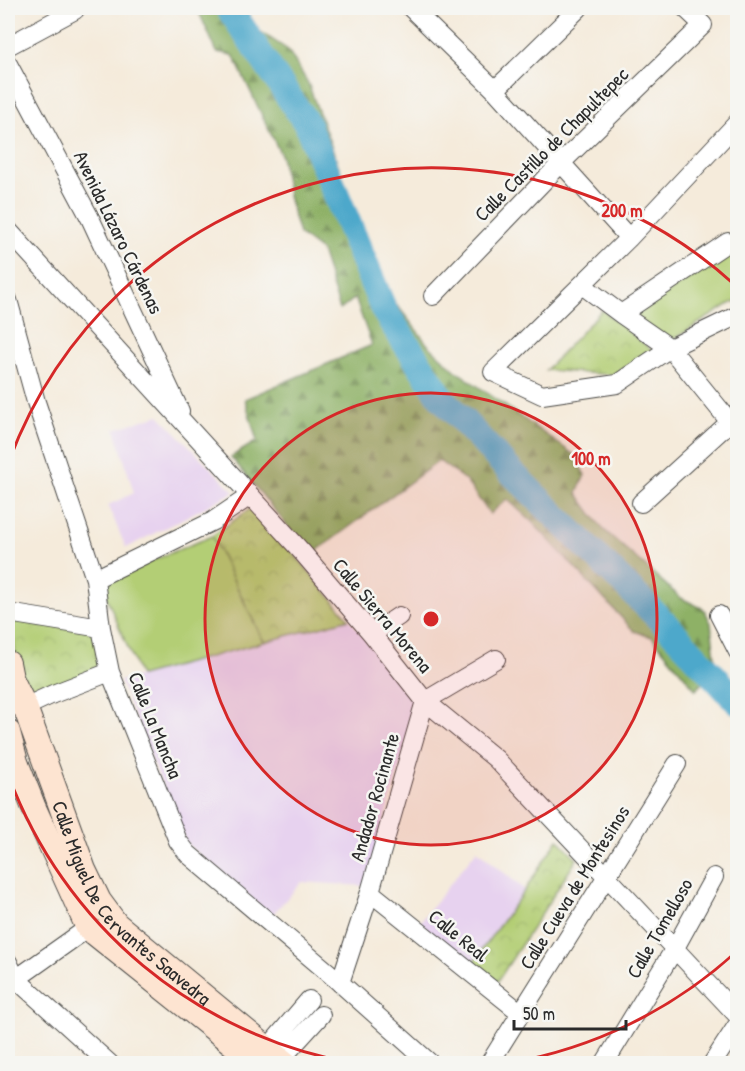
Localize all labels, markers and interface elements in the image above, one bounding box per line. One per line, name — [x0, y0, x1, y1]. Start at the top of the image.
street label: Calle Castillo de Chapultepec — [468, 61, 634, 227]
street label: Avenida Lázaro Cárdenas — [68, 146, 170, 318]
text: 200 m — [602, 198, 642, 223]
text: 100 m — [571, 446, 611, 471]
street label: Calle Sierra Morena — [327, 552, 439, 678]
centre of rings — [421, 609, 441, 629]
street label: Calle La Mancha — [122, 668, 190, 782]
street label: Andador Rocinante — [343, 729, 405, 865]
street label: Calle Miguel De Cervantes Saavedra — [46, 797, 217, 1011]
street label: Calle Cueva de Montesinos — [513, 800, 636, 974]
street label: Calle Tomelloso — [619, 873, 699, 983]
street label: Calle Real — [423, 902, 495, 968]
scale bar — [514, 993, 626, 1031]
text: 50 m — [523, 1001, 555, 1026]

